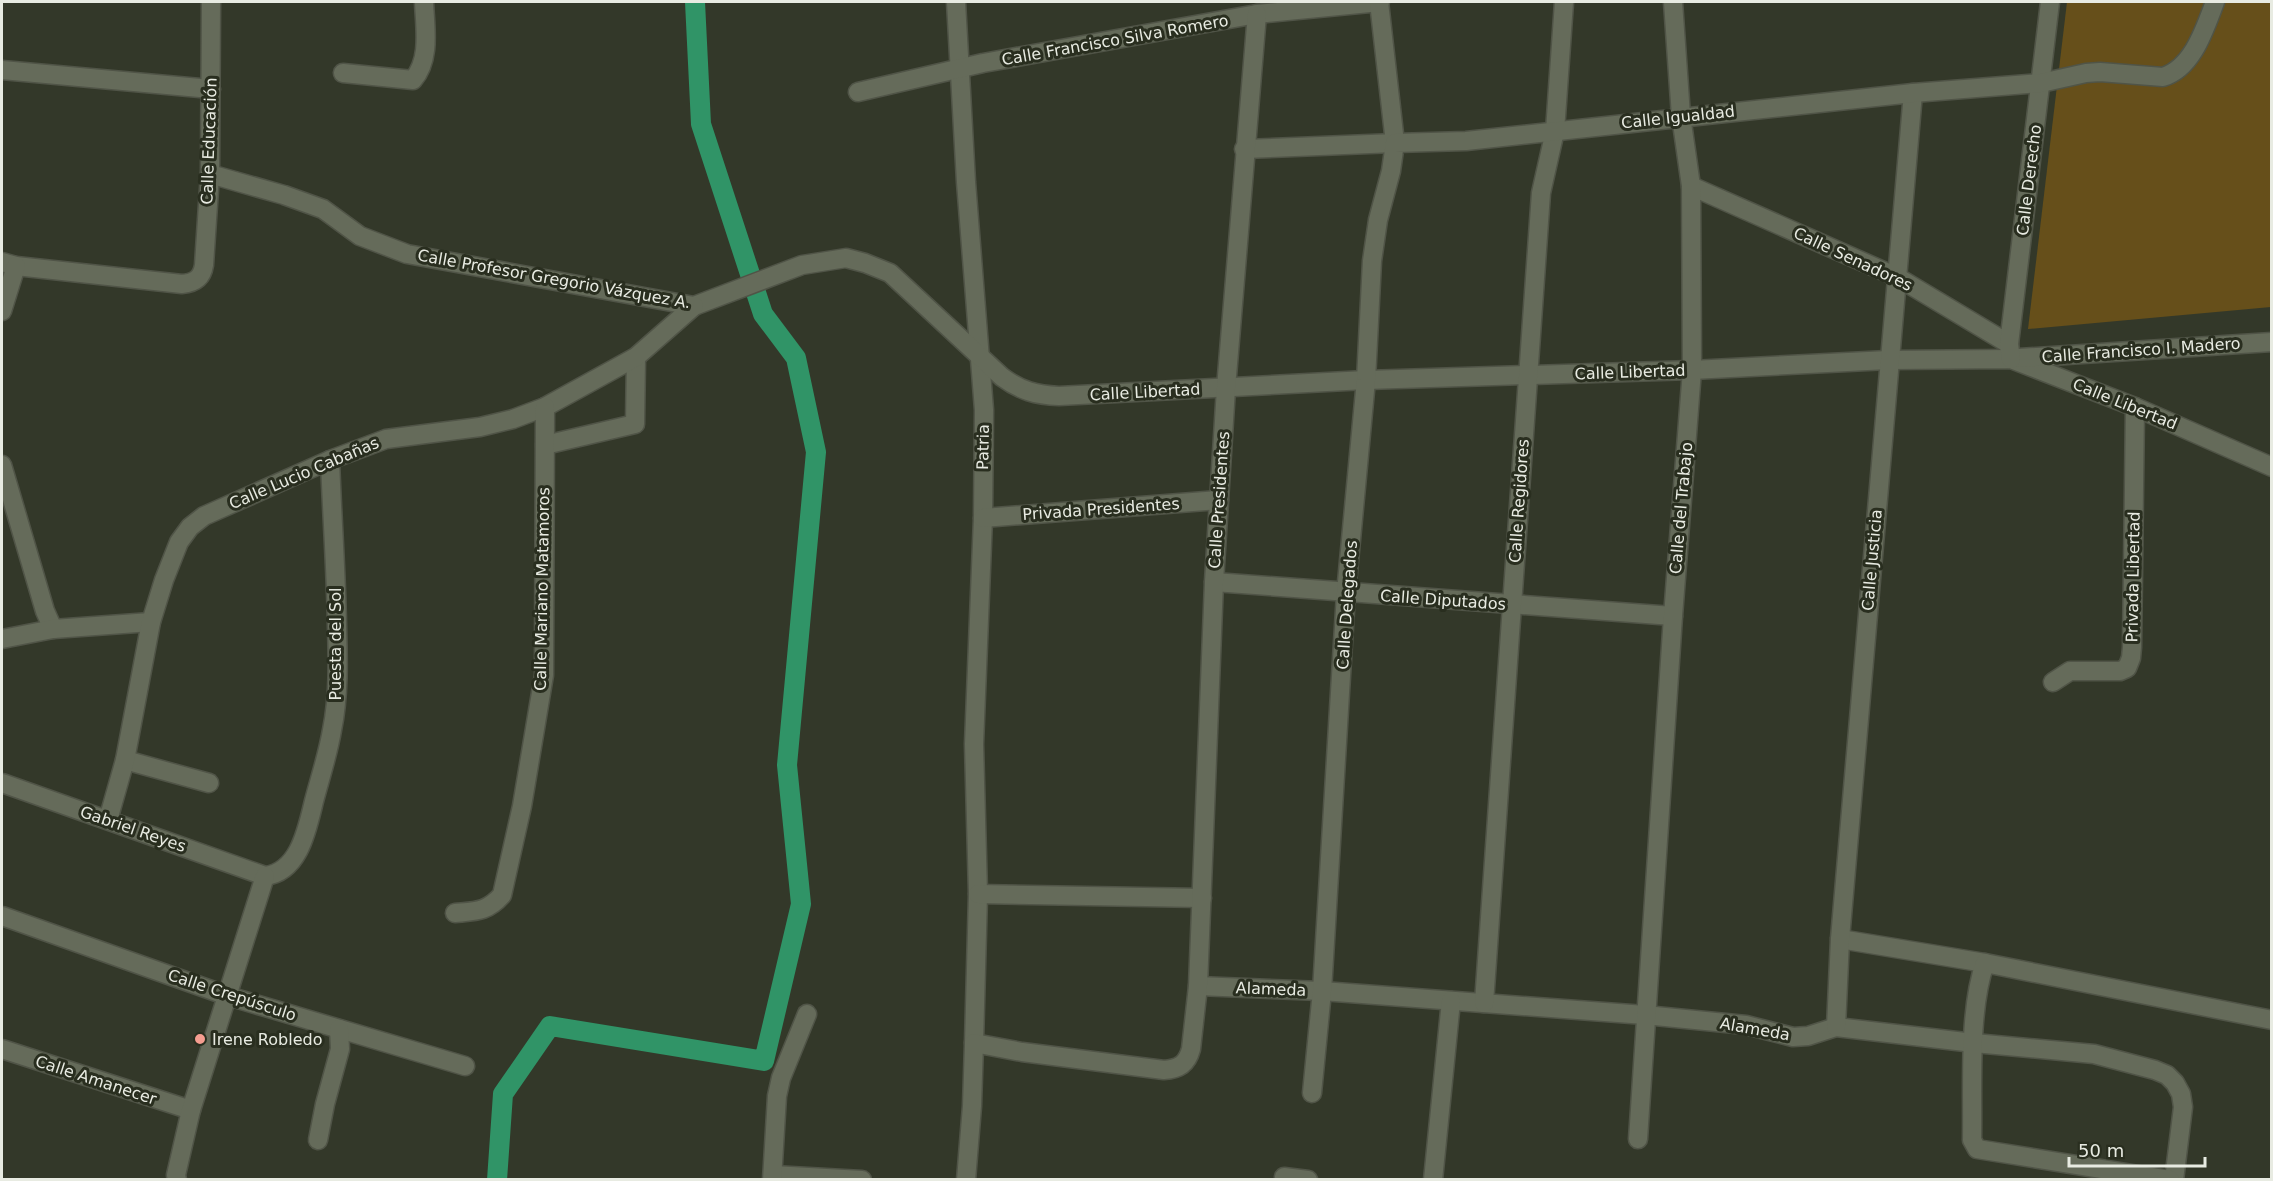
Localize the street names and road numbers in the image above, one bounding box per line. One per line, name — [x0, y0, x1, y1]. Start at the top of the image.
street label: Calle Francisco Silva Romero — [1000, 11, 1230, 69]
street label: Calle Educación — [197, 77, 221, 205]
street label: Calle Igualdad — [1620, 102, 1736, 132]
street label: Calle Derecho — [2013, 123, 2045, 237]
street label: Calle Senadores — [1790, 223, 1916, 295]
street label: Calle Profesor Gregorio Vázquez A. — [416, 246, 692, 312]
street label: Calle Francisco I. Madero — [2041, 334, 2241, 366]
street label: Calle Libertad — [1574, 361, 1686, 383]
street label: Calle Libertad — [2070, 374, 2180, 434]
street label: Calle Libertad — [1089, 380, 1201, 404]
street label: Patria — [973, 424, 993, 470]
street label: Calle Presidentes — [1205, 431, 1233, 569]
street label: Calle Lucio Cabañas — [226, 433, 382, 513]
street label: Calle Regidores — [1505, 438, 1533, 564]
street label: Calle del Trabajo — [1666, 441, 1696, 575]
street label: Calle Mariano Matamoros — [531, 487, 553, 691]
street label: Privada Presidentes — [1022, 494, 1180, 524]
street label: Calle Justicia — [1858, 508, 1886, 612]
street label: Privada Libertad — [2122, 511, 2144, 643]
street label: Calle Delegados — [1333, 540, 1361, 670]
street label: Calle Diputados — [1379, 586, 1507, 614]
street label: Puesta del Sol — [326, 588, 345, 700]
street label: Gabriel Reyes — [78, 802, 188, 856]
street label: Calle Crepúsculo — [165, 965, 299, 1025]
street label: Alameda — [1235, 978, 1307, 1000]
street label: Alameda — [1719, 1014, 1791, 1044]
street label: Calle Amanecer — [33, 1051, 159, 1109]

